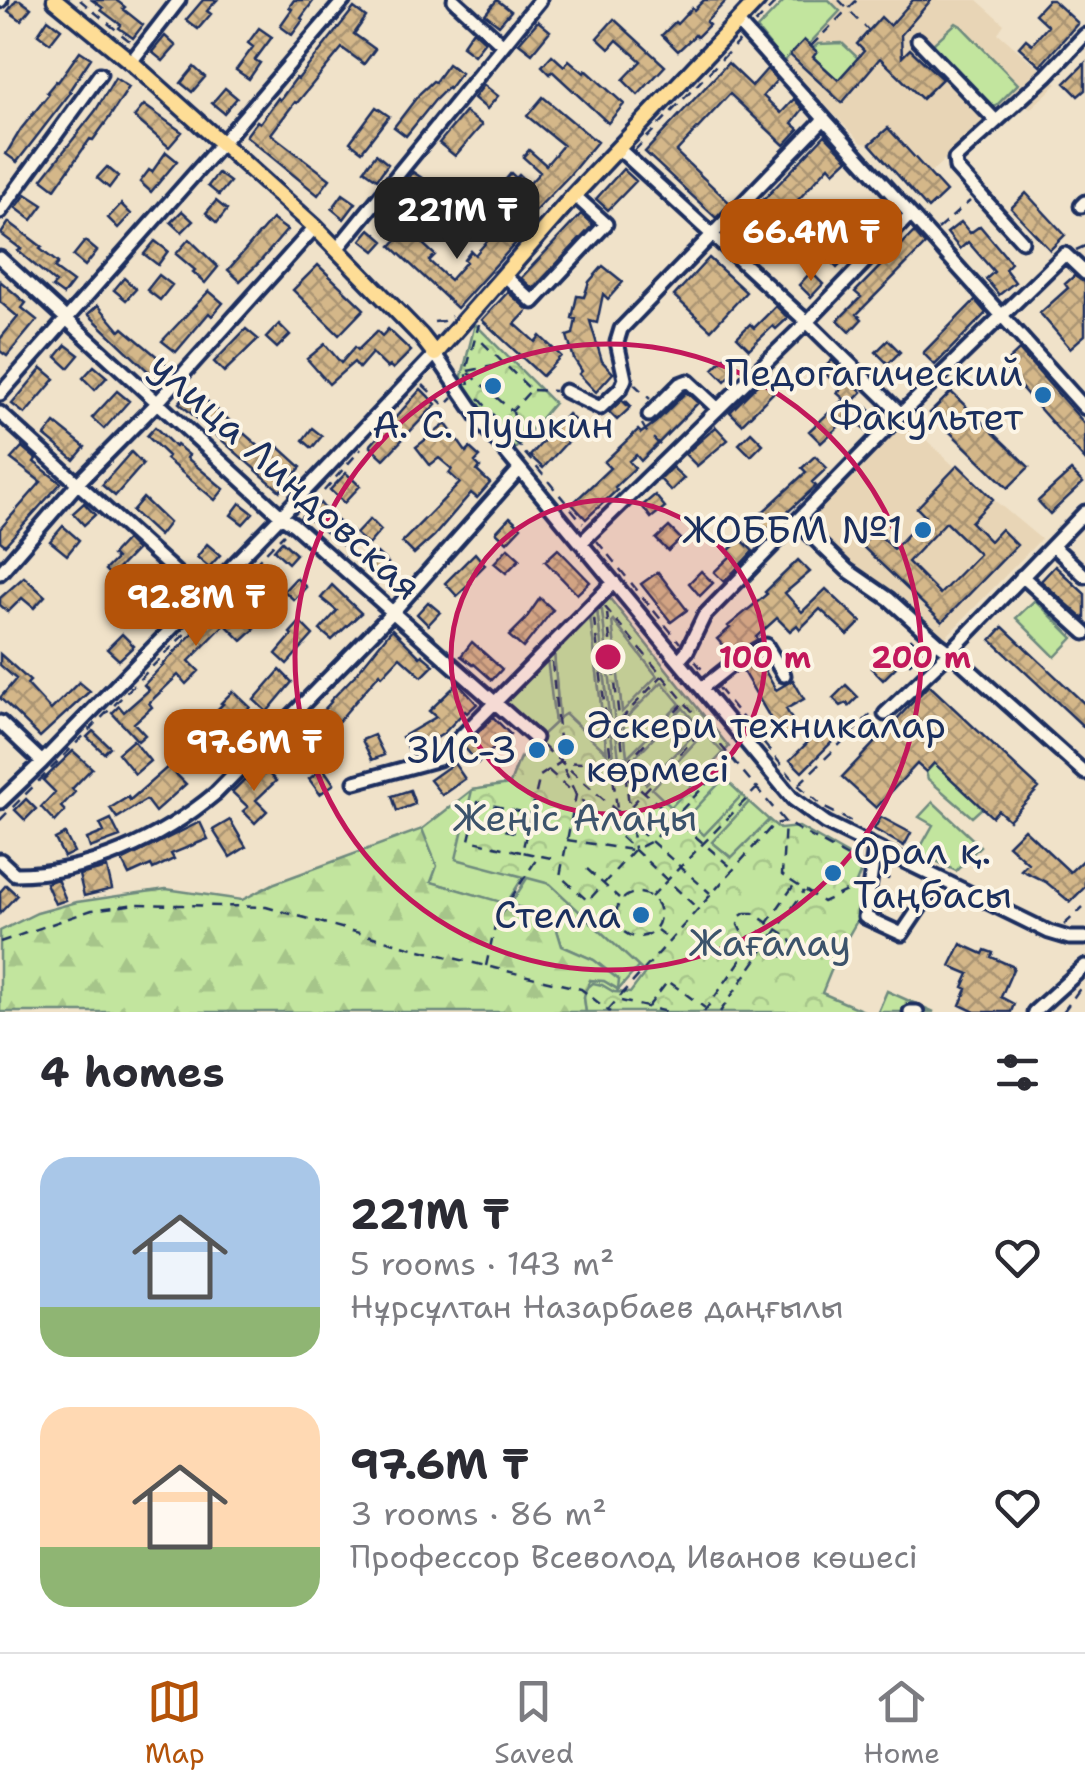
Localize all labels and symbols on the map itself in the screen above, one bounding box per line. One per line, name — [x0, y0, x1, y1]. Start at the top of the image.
pin: 221M ₸ — [376, 177, 538, 262]
pin: 66.4M ₸ — [719, 199, 903, 284]
street label: улица Линдовская — [140, 340, 433, 611]
place label: Педогагический Факультет — [725, 347, 1024, 442]
marker: А. С. Пушкин — [482, 375, 504, 397]
marker: Педогагический Факультет — [1032, 384, 1054, 406]
place label: А. С. Пушкин — [372, 399, 614, 450]
place label: ЖОББМ №1 — [682, 504, 903, 555]
marker: ЖОББМ №1 — [912, 519, 934, 541]
pin: 92.8M ₸ — [104, 564, 288, 649]
text: 100 m — [719, 637, 811, 678]
text: 200 m — [871, 637, 971, 678]
centre of rings — [590, 639, 626, 675]
place label: Әскери техникалар көрмесі — [586, 699, 946, 794]
pin: 97.6M ₸ — [162, 709, 346, 794]
place label: ЗИС-3 — [407, 724, 517, 775]
marker: Әскери техникалар көрмесі — [555, 736, 577, 758]
marker: ЗИС-3 — [526, 739, 548, 761]
park label: Жеңіс Алаңы — [453, 792, 697, 843]
place label: Орал қ. Таңбасы — [853, 825, 1012, 920]
marker: Орал қ. Таңбасы — [822, 862, 844, 884]
place label: Стелла — [494, 889, 621, 940]
marker: Стелла — [630, 904, 652, 926]
park label: Жағалау — [689, 917, 851, 968]

